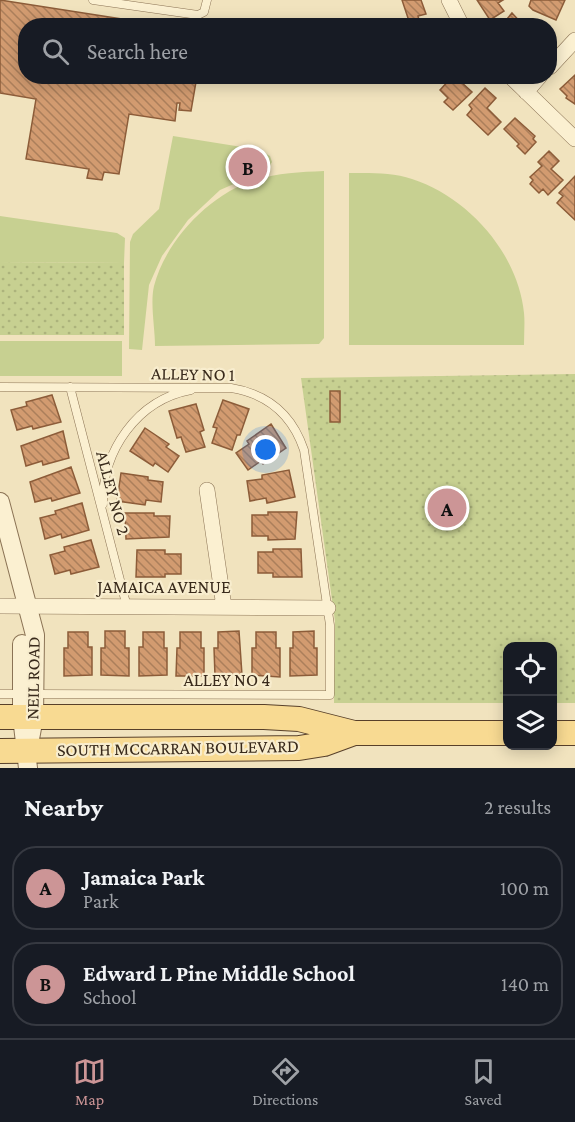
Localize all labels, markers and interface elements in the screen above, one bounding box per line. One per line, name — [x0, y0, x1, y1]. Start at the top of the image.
search box — [18, 18, 557, 84]
icon: search — [39, 35, 72, 68]
text: Search here — [87, 39, 188, 64]
pin: B — [228, 144, 268, 190]
street label: ALLEY NO 1 — [151, 363, 235, 385]
your location — [251, 435, 280, 464]
street label: ALLEY NO 2 — [92, 449, 134, 537]
pin: A — [428, 486, 466, 530]
street label: JAMAICA AVENUE — [95, 577, 231, 597]
street label: NEIL ROAD — [22, 636, 44, 720]
map controls — [503, 642, 557, 750]
button: locate — [503, 642, 557, 696]
street label: ALLEY NO 4 — [183, 670, 271, 690]
button: layers — [503, 696, 557, 750]
street label: SOUTH MCCARRAN BOULEVARD — [57, 736, 299, 760]
text: Nearby — [24, 793, 103, 822]
text: 2 results — [484, 796, 551, 818]
text: Jamaica Park — [83, 865, 205, 890]
text: A — [40, 877, 51, 899]
text: 100 m — [500, 877, 549, 899]
text: Park — [83, 890, 119, 912]
text: Edward L Pine Middle School — [83, 961, 355, 986]
text: B — [40, 973, 51, 995]
text: 140 m — [501, 973, 549, 995]
text: School — [83, 986, 136, 1008]
tab: Map — [73, 1055, 106, 1108]
tab: Directions — [252, 1055, 318, 1108]
tab: Saved — [464, 1055, 502, 1108]

